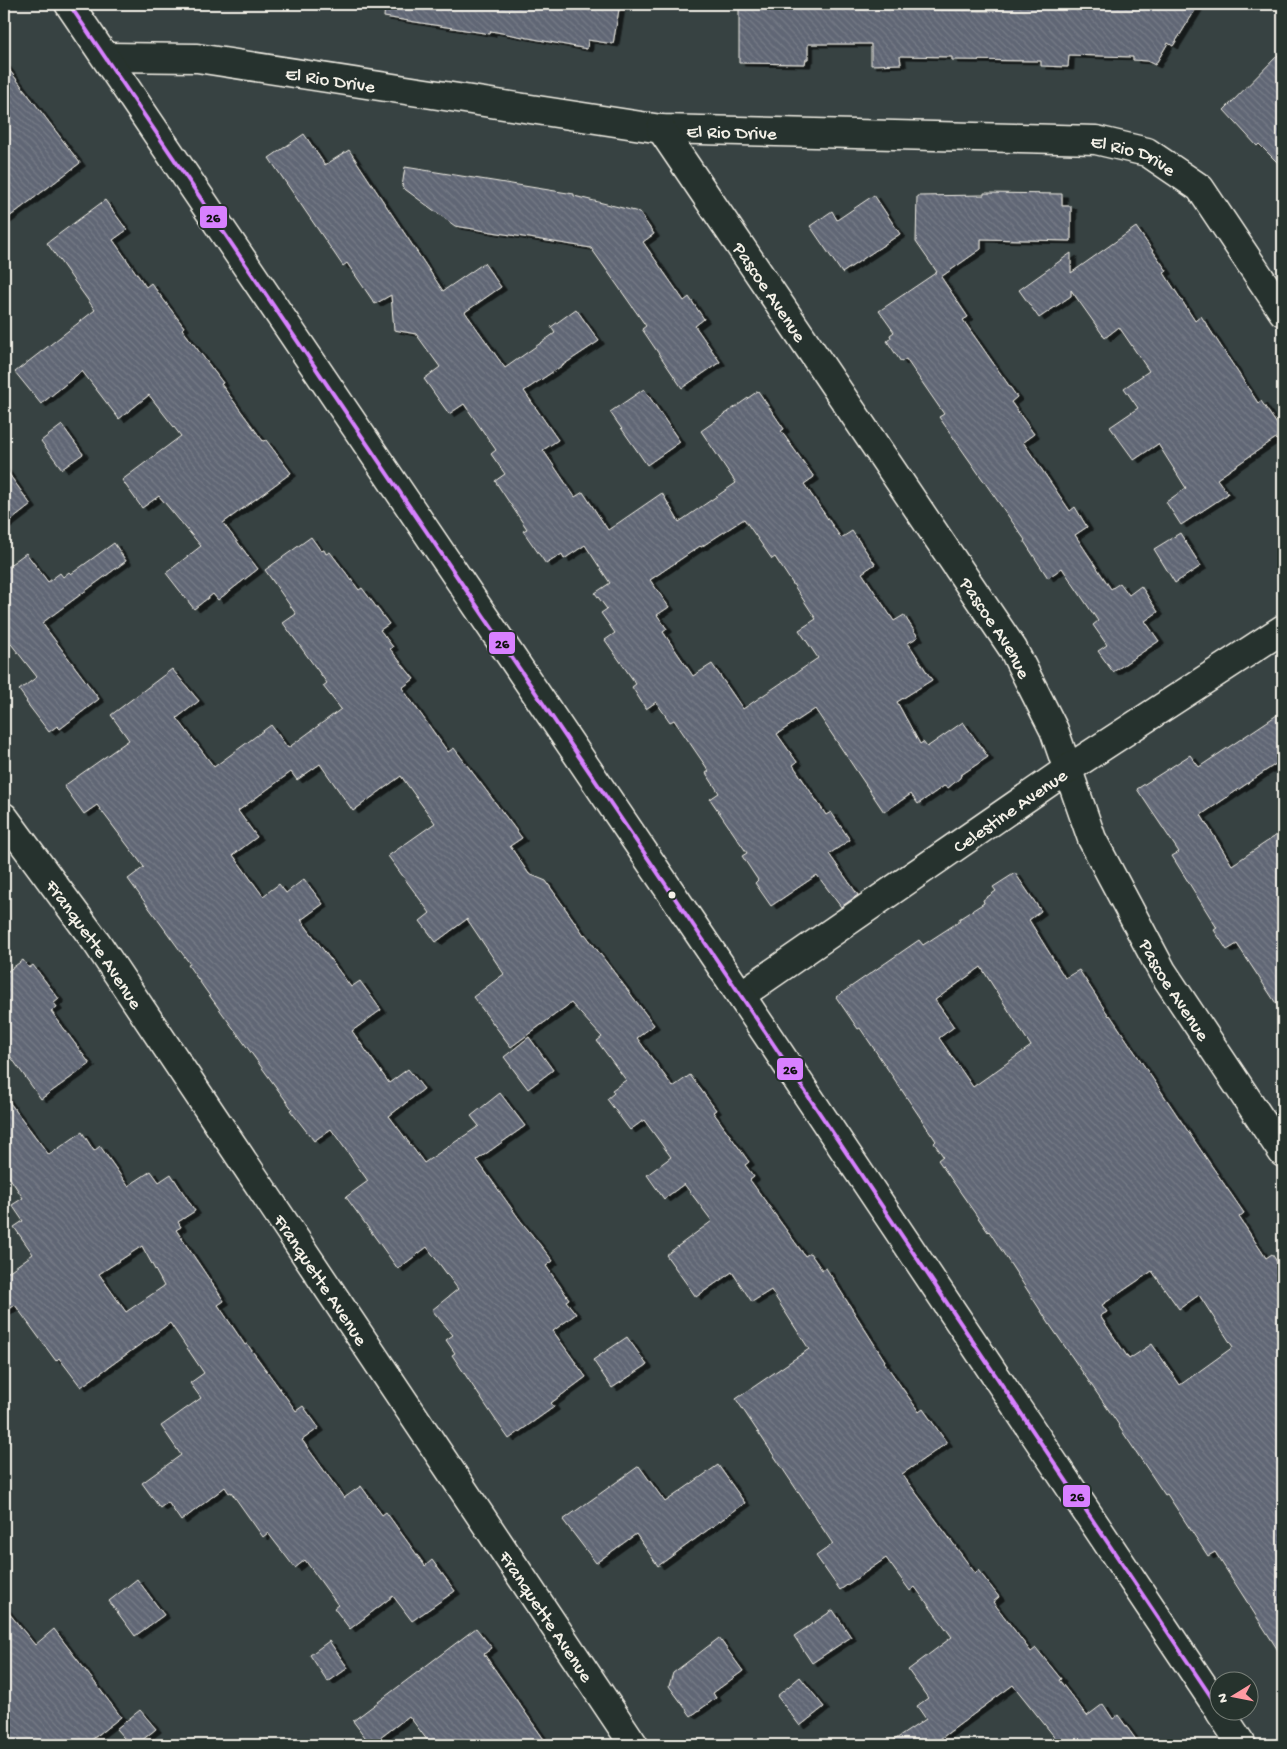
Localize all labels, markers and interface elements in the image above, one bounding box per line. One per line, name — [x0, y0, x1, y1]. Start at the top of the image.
street label: El Rio Drive — [283, 64, 377, 100]
street label: El Rio Drive — [686, 122, 777, 147]
street label: El Rio Drive — [1088, 131, 1179, 183]
line badge: 26 — [199, 205, 228, 229]
text: 26 — [206, 211, 221, 228]
street label: Pascoe Avenue — [725, 238, 810, 348]
street label: Pascoe Avenue — [952, 573, 1034, 684]
line badge: 26 — [488, 631, 516, 655]
text: 26 — [495, 637, 510, 654]
street label: Celestine Avenue — [950, 765, 1073, 860]
street label: Franquette Avenue — [38, 875, 146, 1015]
unlabelled marker — [667, 890, 677, 900]
street label: Pascoe Avenue — [1132, 935, 1213, 1046]
line badge: 26 — [776, 1057, 804, 1081]
text: 26 — [783, 1063, 798, 1080]
street label: Franquette Avenue — [266, 1210, 371, 1351]
line badge: 26 — [1062, 1484, 1091, 1508]
text: 26 — [1070, 1490, 1085, 1507]
street label: Franquette Avenue — [492, 1547, 597, 1688]
north arrow — [1210, 1672, 1260, 1722]
text: N — [1214, 1692, 1233, 1704]

